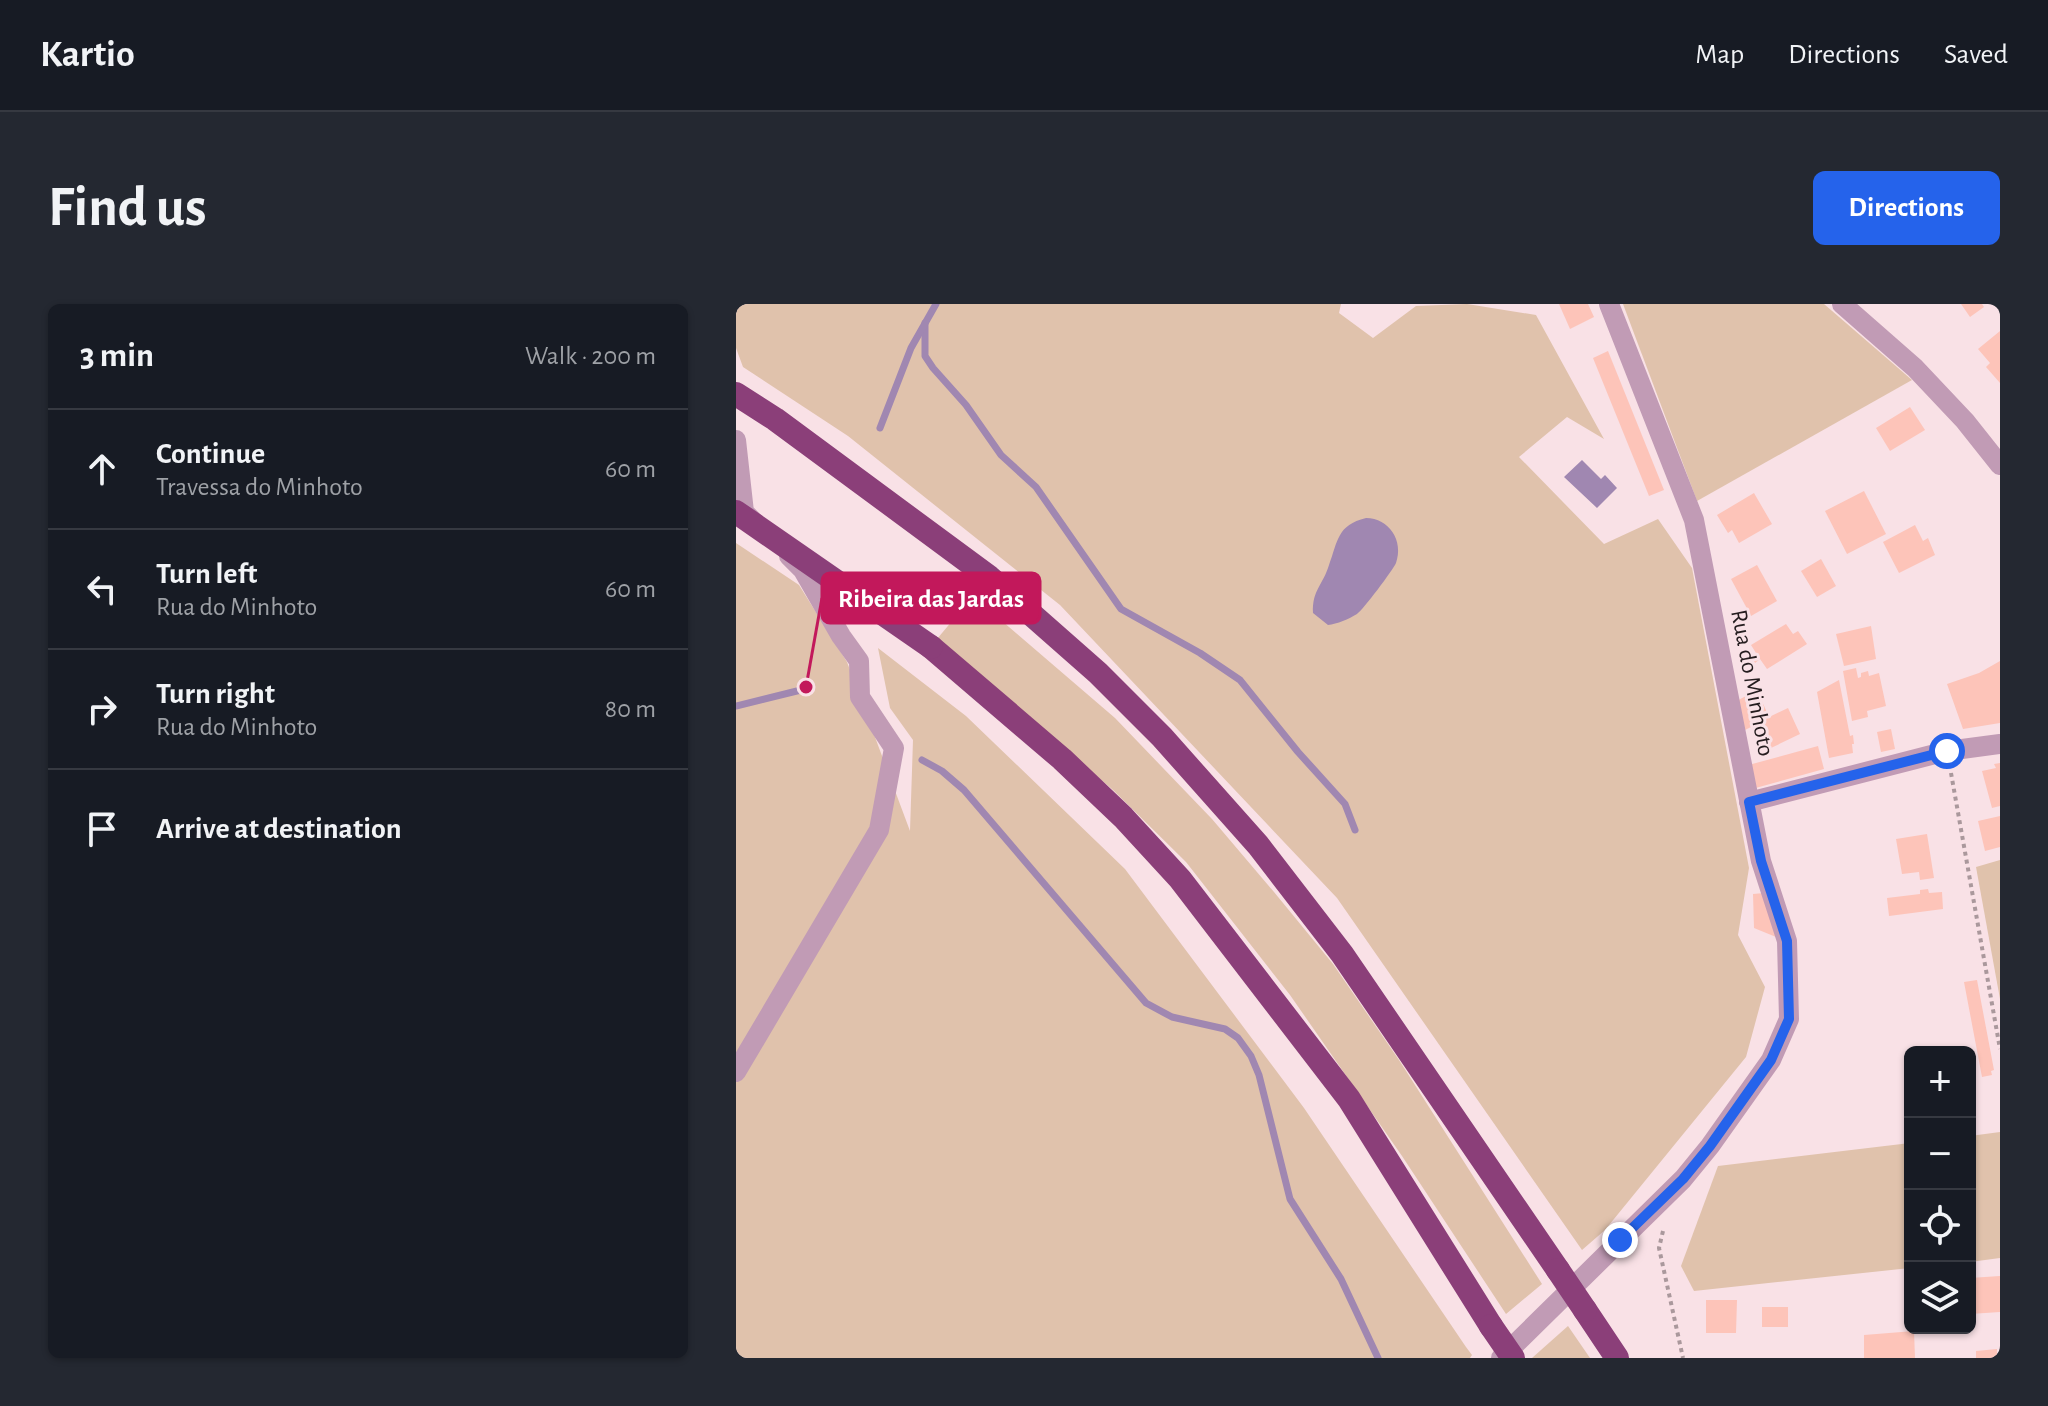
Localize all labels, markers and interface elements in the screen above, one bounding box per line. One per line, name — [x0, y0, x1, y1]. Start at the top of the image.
text: Kartio — [40, 36, 135, 74]
text: Map — [1695, 41, 1744, 69]
text: Directions — [1788, 41, 1900, 69]
text: Saved — [1944, 41, 2008, 69]
button: Directions — [1813, 171, 2000, 245]
text: Find us — [48, 180, 206, 236]
text: 3 min — [80, 339, 154, 373]
text: Walk · 200 m — [525, 343, 656, 369]
text: Continue — [156, 439, 265, 469]
icon: ahead — [80, 447, 124, 491]
text: 60 m — [605, 456, 656, 482]
text: Travessa do Minhoto — [156, 474, 363, 500]
text: Turn left — [156, 559, 257, 589]
icon: left — [80, 567, 124, 611]
callout: Ribeira das Jardas — [822, 573, 1040, 623]
text: 60 m — [605, 576, 656, 602]
text: Ribeira das Jardas — [838, 586, 1024, 612]
text: Rua do Minhoto — [156, 594, 317, 620]
street label: Rua do Minhoto — [1726, 608, 1778, 758]
text: Turn right — [156, 679, 275, 709]
icon: right — [80, 687, 124, 731]
text: 80 m — [605, 696, 656, 722]
text: Rua do Minhoto — [156, 714, 317, 740]
route start — [1929, 733, 1965, 769]
icon: arrive — [80, 807, 124, 851]
text: Arrive at destination — [156, 814, 402, 844]
map controls — [1904, 1046, 1976, 1334]
button: + — [1904, 1046, 1976, 1118]
button: − — [1904, 1118, 1976, 1190]
button: locate — [1904, 1190, 1976, 1262]
route end — [1602, 1222, 1638, 1258]
button: layers — [1904, 1262, 1976, 1334]

